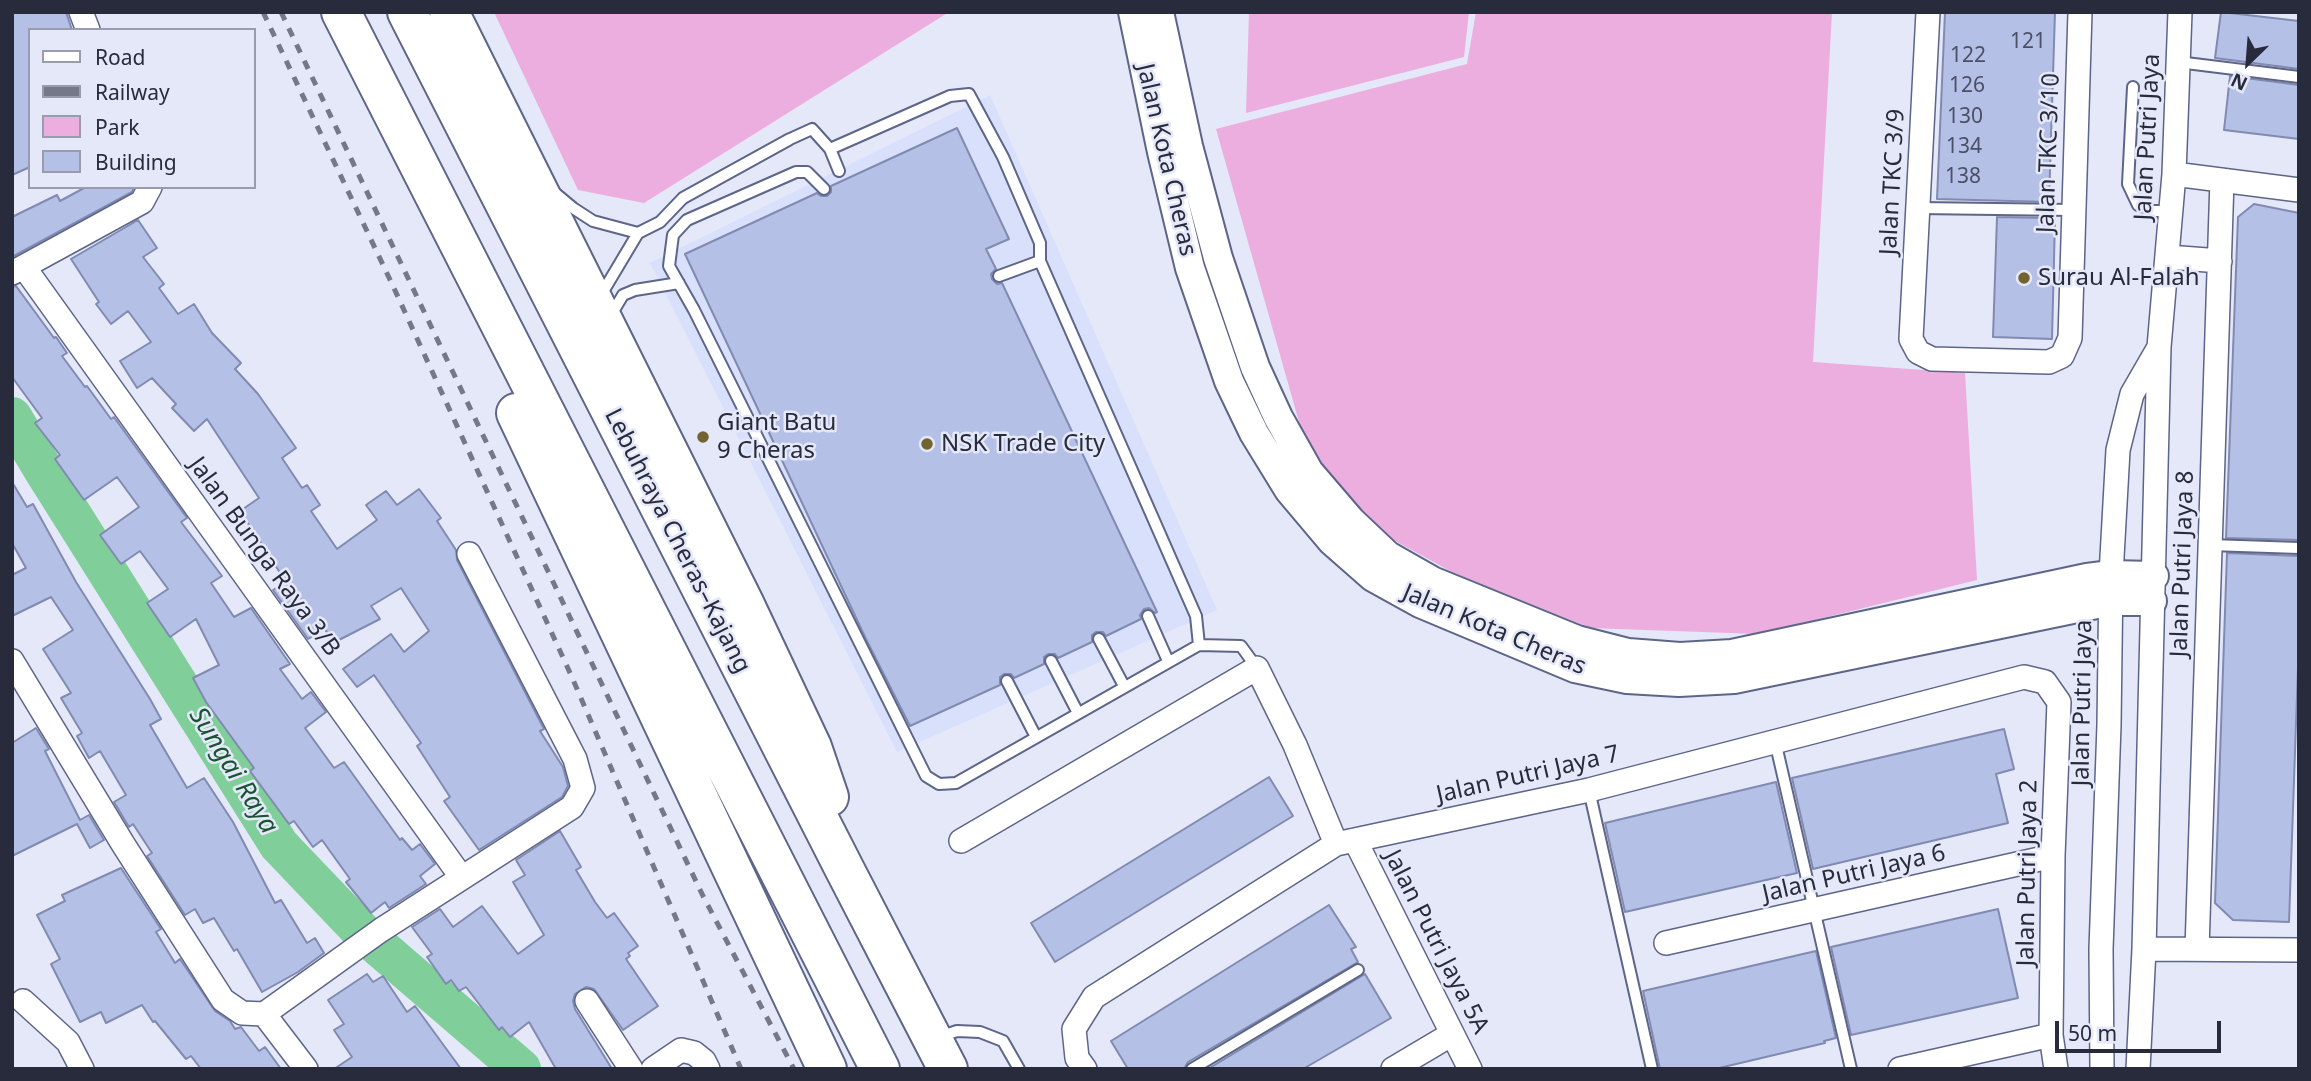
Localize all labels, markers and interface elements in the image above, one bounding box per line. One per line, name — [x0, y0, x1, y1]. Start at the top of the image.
legend — [28, 28, 256, 189]
north arrow — [2213, 28, 2283, 98]
house number: 121 — [2010, 29, 2046, 55]
text: Road — [95, 43, 145, 71]
house number: 122 — [1950, 43, 1986, 69]
street label: Jalan Putri Jaya — [2129, 53, 2167, 221]
street label: Jalan Kota Cheras — [1130, 61, 1202, 259]
text: N — [2227, 67, 2252, 97]
house number: 126 — [1949, 73, 1985, 99]
street label: Jalan TKC 3/10 — [2032, 73, 2066, 233]
text: Railway — [95, 78, 170, 106]
house number: 130 — [1947, 104, 1983, 130]
street label: Jalan TKC 3/9 — [1875, 108, 1911, 256]
text: Park — [95, 113, 139, 141]
house number: 134 — [1946, 134, 1982, 160]
text: Building — [95, 148, 177, 176]
house number: 138 — [1945, 164, 1981, 190]
place label: Surau Al-Falah — [2038, 264, 2200, 292]
marker: Surau Al-Falah — [2016, 270, 2032, 286]
street label: Lebuhraya Cheras–Kajang — [598, 404, 756, 678]
place label: Giant Batu 9 Cheras — [717, 409, 836, 465]
marker: Giant Batu 9 Cheras — [695, 429, 711, 445]
place label: NSK Trade City — [941, 430, 1105, 458]
marker: NSK Trade City — [919, 436, 935, 452]
street label: Jalan Bunga Raya 3/B — [182, 452, 346, 662]
street label: Jalan Putri Jaya 8 — [2165, 470, 2201, 658]
street label: Jalan Kota Cheras — [1398, 578, 1590, 682]
street label: Jalan Putri Jaya — [2067, 619, 2099, 787]
water label: Sungai Raya — [182, 702, 284, 840]
street label: Jalan Putri Jaya 7 — [1434, 740, 1622, 810]
street label: Jalan Putri Jaya 2 — [2012, 779, 2044, 967]
street label: Jalan Putri Jaya 6 — [1760, 839, 1948, 909]
street label: Jalan Putri Jaya 5A — [1377, 845, 1495, 1039]
scale bar — [2059, 1007, 2225, 1052]
text: 50 m — [2068, 1019, 2117, 1047]

